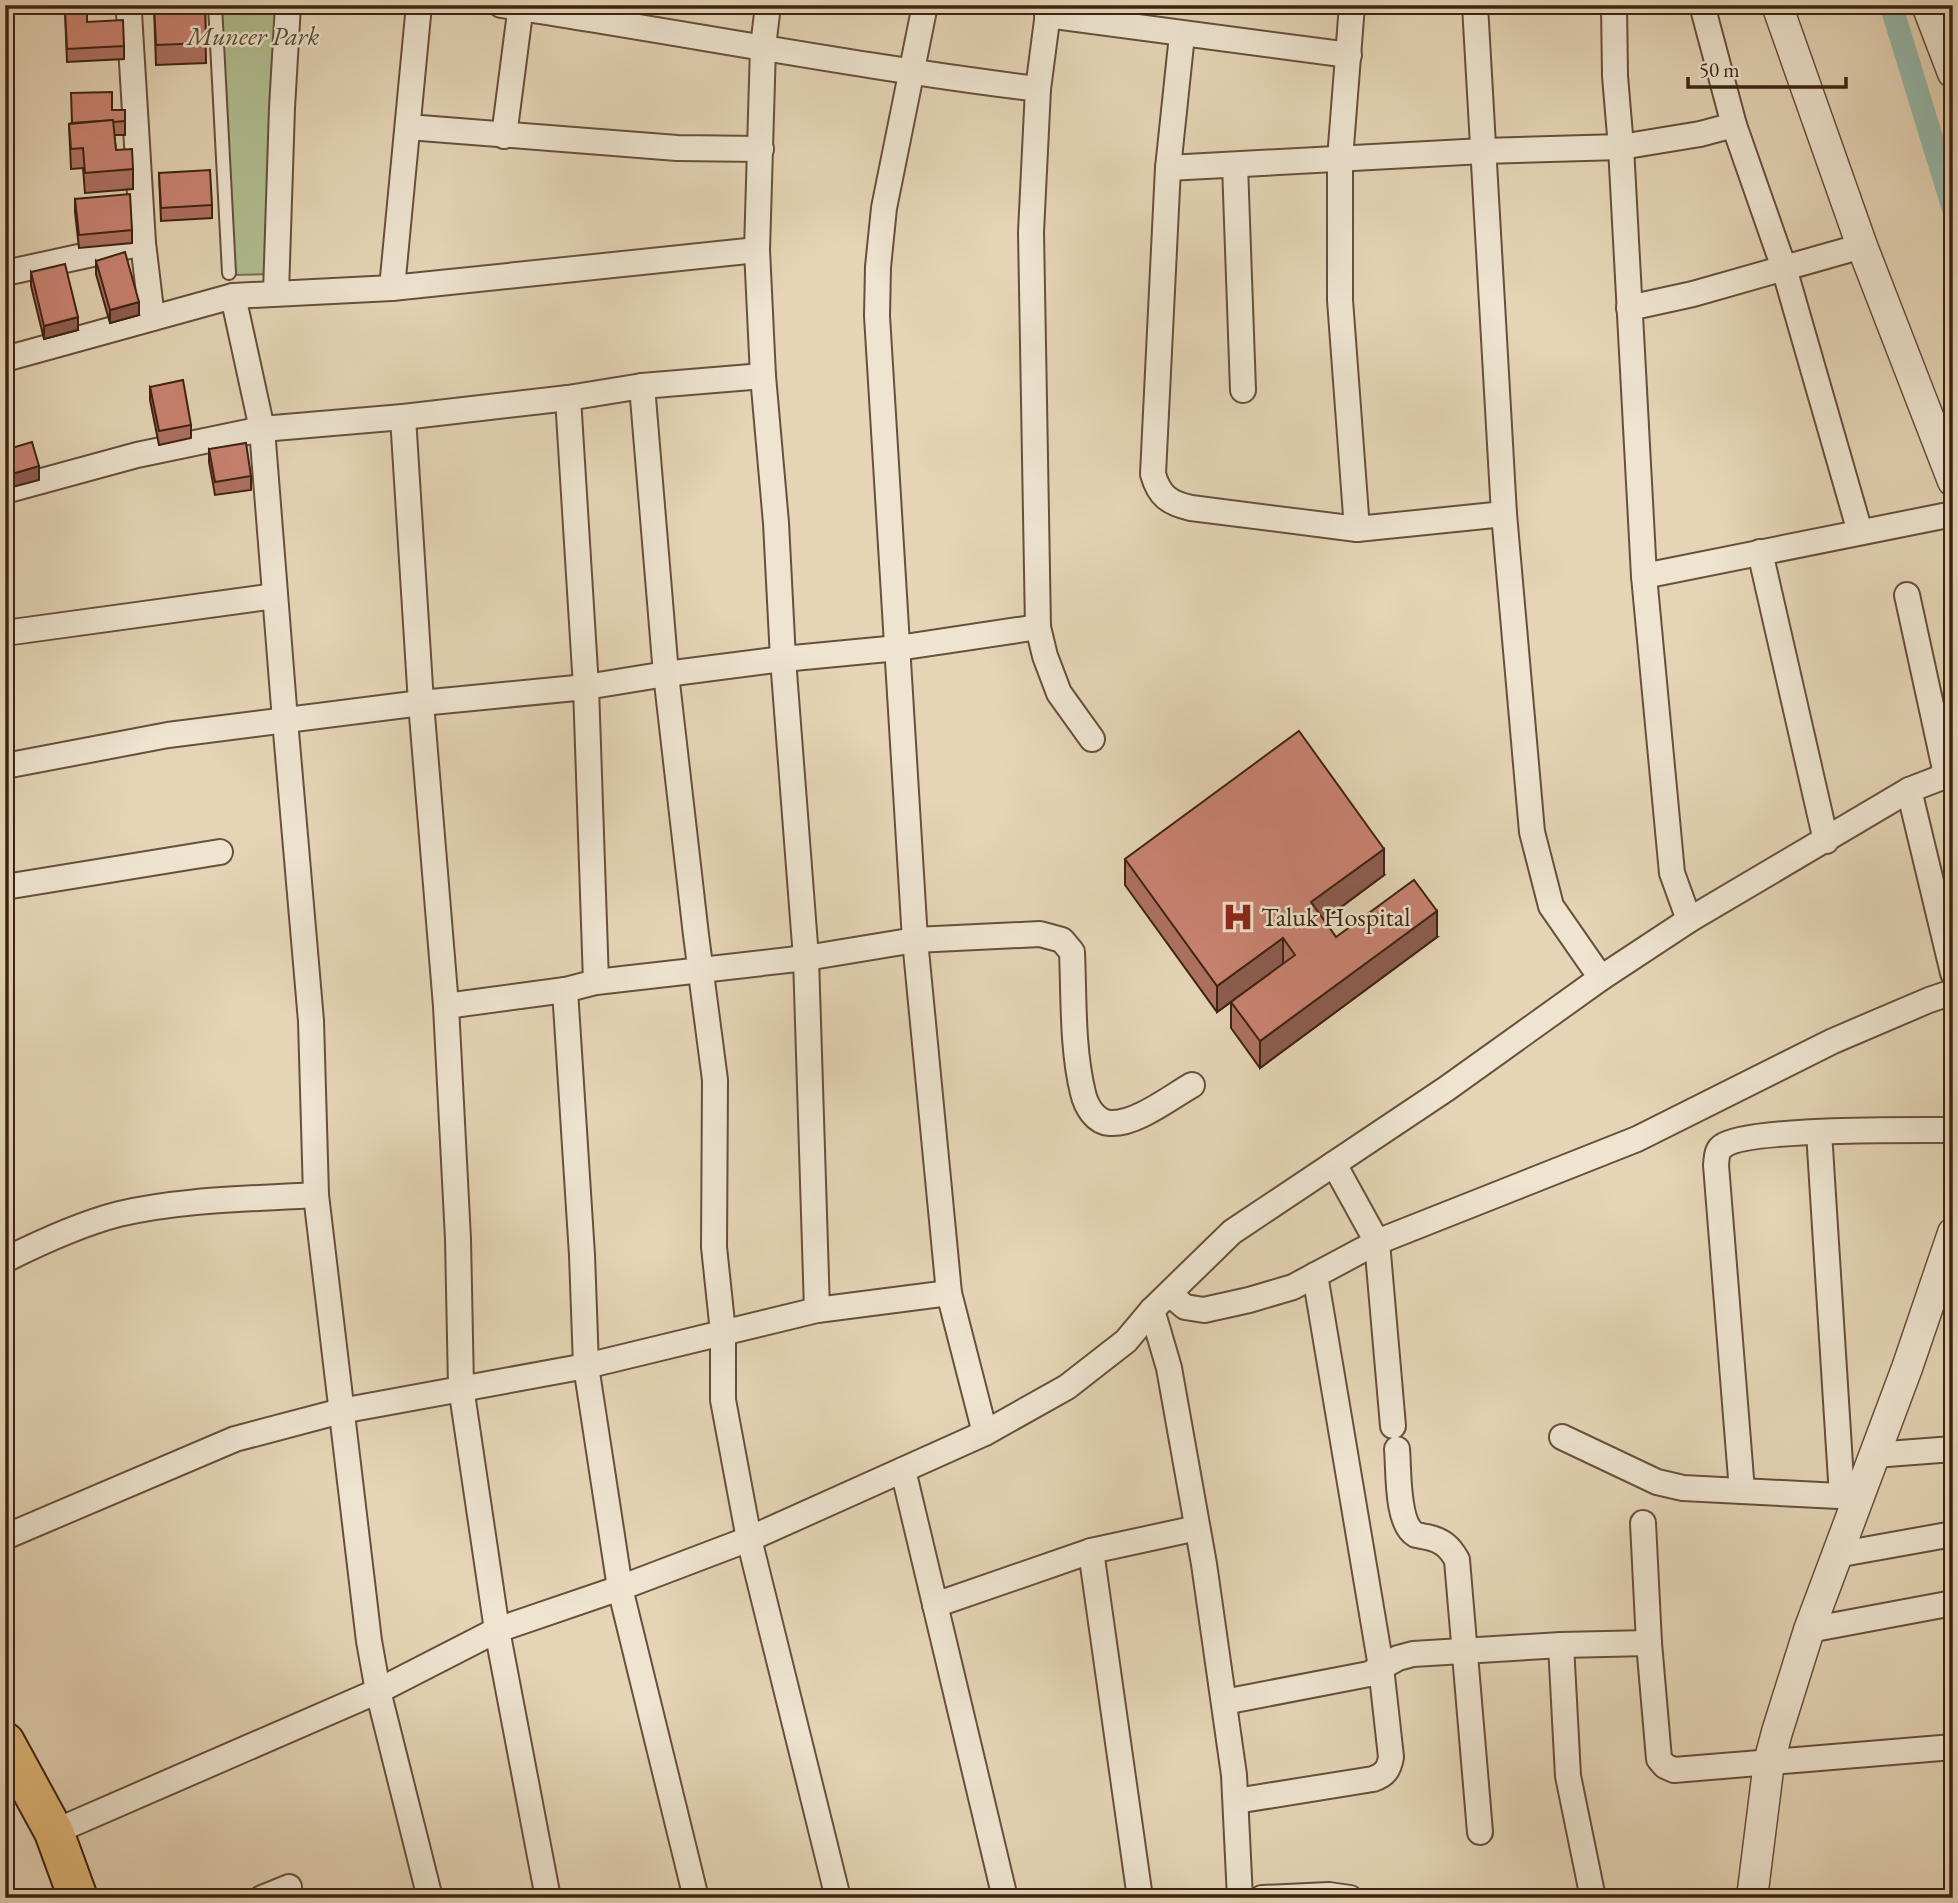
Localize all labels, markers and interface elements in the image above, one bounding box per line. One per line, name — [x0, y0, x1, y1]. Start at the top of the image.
park label: Muneer Park — [185, 19, 319, 53]
scale bar — [1688, 46, 1846, 90]
text: 50 m — [1699, 56, 1740, 83]
hospital icon: Taluk Hospital — [1221, 900, 1255, 934]
place label: Taluk Hospital — [1261, 900, 1410, 934]

